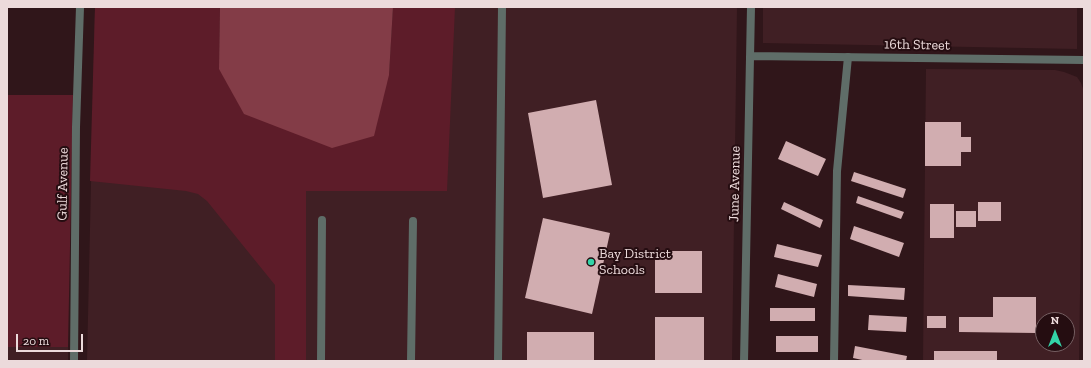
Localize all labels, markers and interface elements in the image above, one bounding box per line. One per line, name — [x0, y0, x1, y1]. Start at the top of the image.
street label: 16th Street — [884, 36, 950, 54]
street label: June Avenue — [726, 146, 744, 222]
street label: Gulf Avenue — [54, 147, 72, 221]
place label: Bay District Schools — [599, 246, 671, 278]
marker: Bay District Schools — [586, 257, 596, 267]
north arrow — [1035, 312, 1075, 352]
text: N — [1051, 314, 1059, 327]
scale bar — [18, 326, 85, 352]
text: 20 m — [23, 334, 49, 348]

